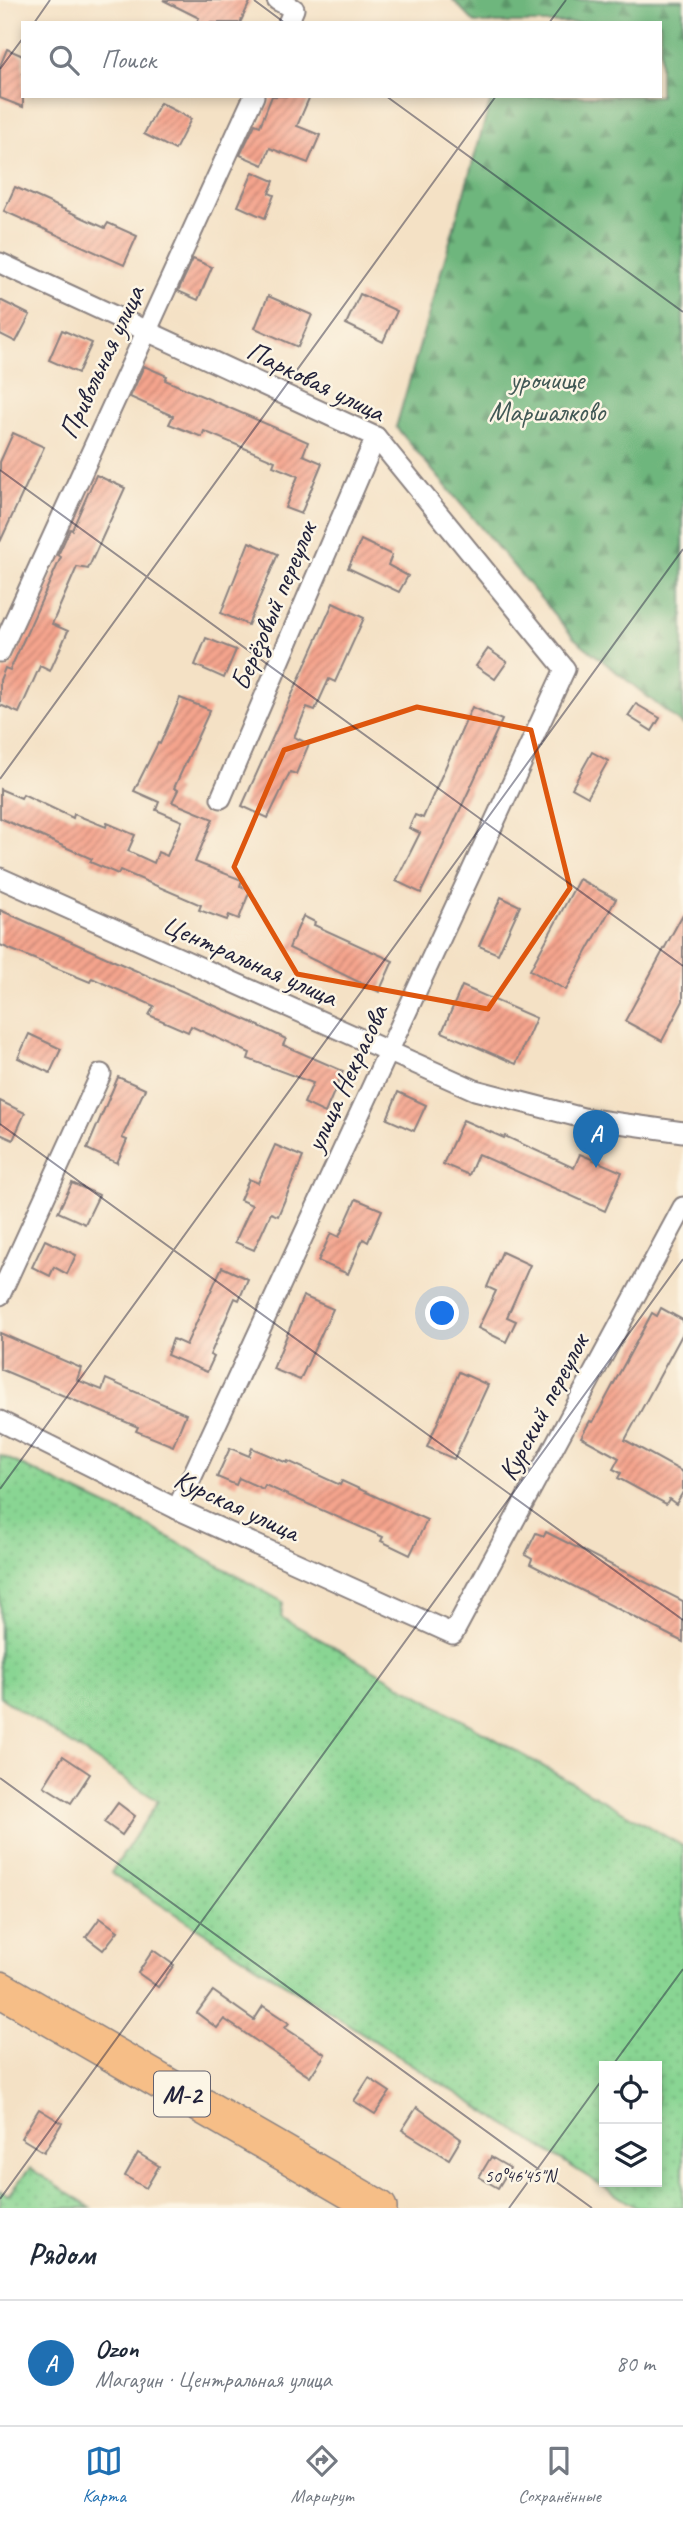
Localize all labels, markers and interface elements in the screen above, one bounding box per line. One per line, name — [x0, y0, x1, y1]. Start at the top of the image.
search box — [21, 21, 662, 98]
icon: search — [45, 41, 83, 79]
text: Поиск — [101, 43, 156, 76]
street label: Привольная улица — [50, 278, 152, 444]
street label: Парковая улица — [241, 333, 392, 430]
park label: урочище Маршалково — [489, 362, 607, 429]
street label: Берёзовый переулок — [222, 514, 326, 696]
street label: Центральная улица — [157, 906, 344, 1015]
street label: улица Некрасова — [296, 997, 396, 1159]
pin: A — [573, 1110, 619, 1168]
your location — [425, 1296, 459, 1330]
street label: Курский переулок — [490, 1325, 597, 1486]
street label: Курская улица — [169, 1461, 307, 1550]
map controls — [599, 2061, 662, 2187]
button: locate — [599, 2061, 662, 2124]
road number: М-2 — [154, 2072, 210, 2116]
button: layers — [599, 2124, 662, 2187]
text: 50°46'45"N — [485, 2165, 559, 2187]
text: Рядом — [28, 2235, 95, 2273]
text: Ozon — [95, 2332, 138, 2365]
text: A — [45, 2349, 57, 2378]
text: 80 m — [616, 2349, 655, 2378]
text: Магазин · Центральная улица — [95, 2365, 332, 2394]
tab: Карта — [82, 2442, 126, 2508]
tab: Маршрут — [291, 2442, 353, 2508]
tab: Сохранённые — [518, 2442, 601, 2508]

